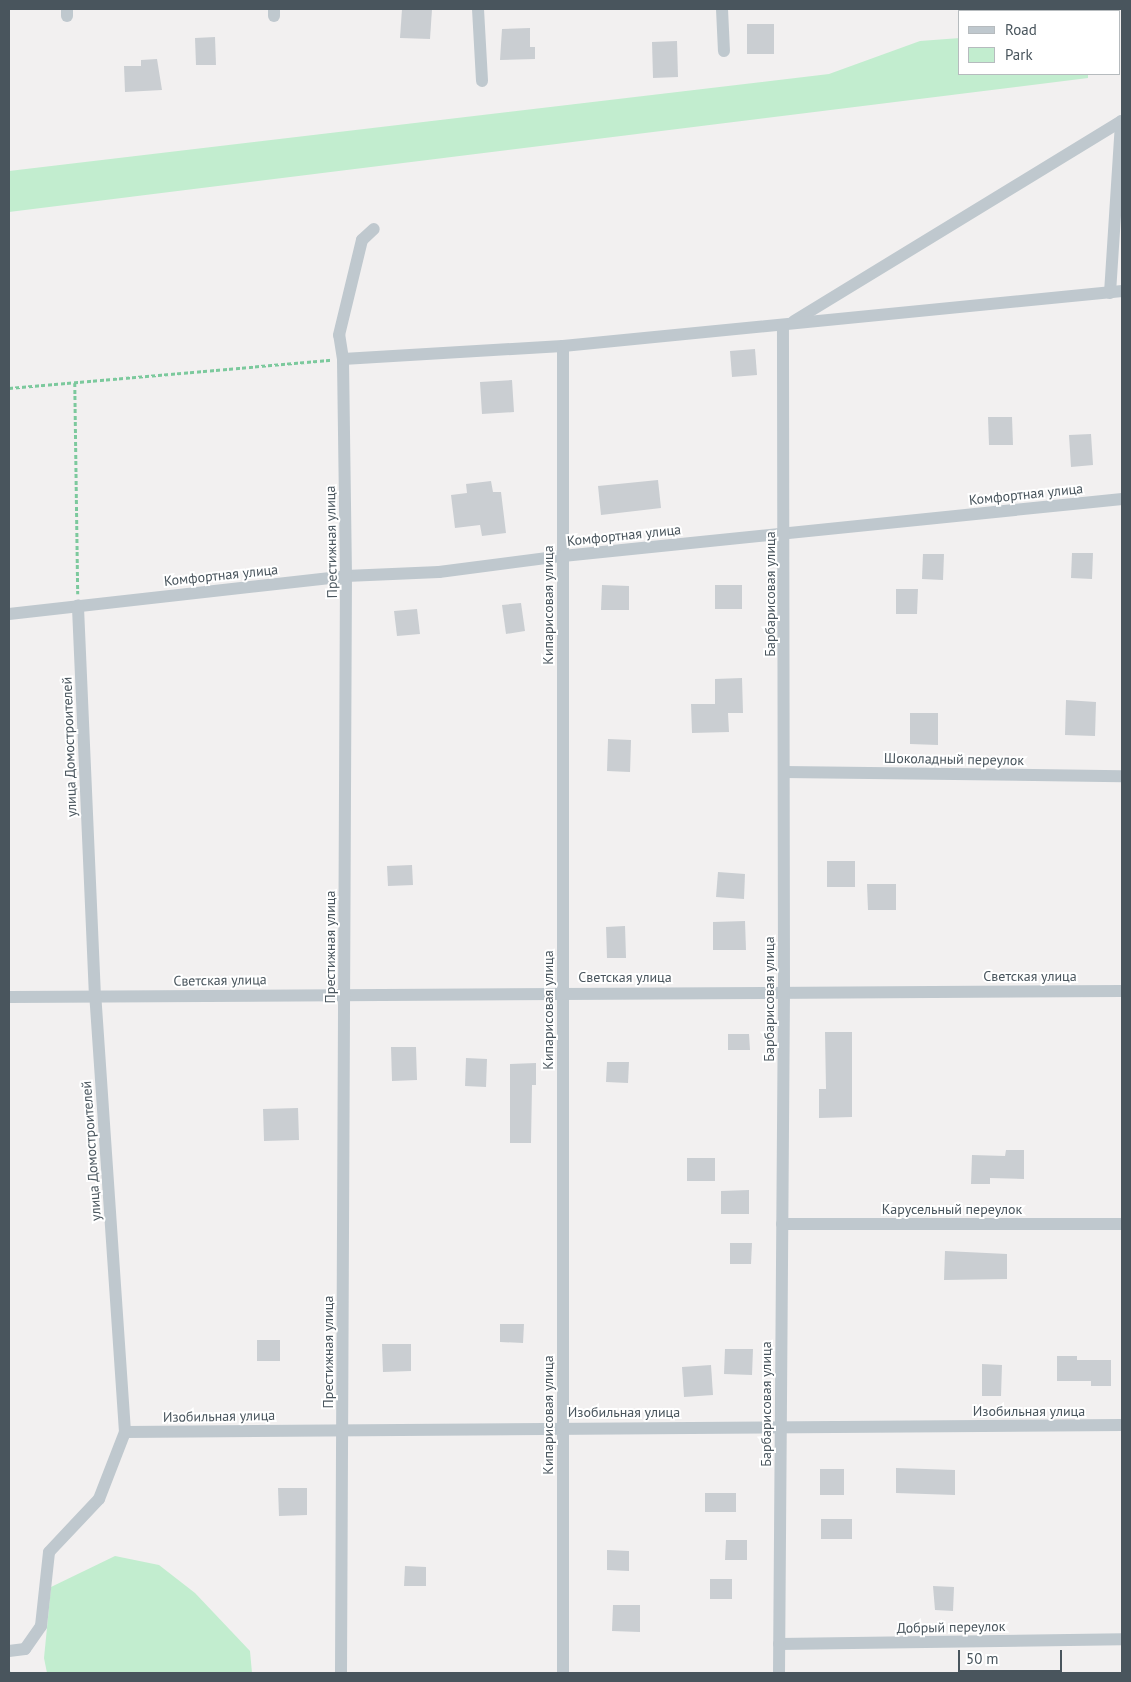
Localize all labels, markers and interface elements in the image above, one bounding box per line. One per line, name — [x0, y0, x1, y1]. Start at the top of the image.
legend — [958, 10, 1121, 75]
text: Road — [1005, 20, 1037, 39]
text: Park — [1005, 45, 1033, 64]
street label: Комфортная улица — [968, 480, 1084, 508]
street label: Престижная улица — [322, 485, 340, 599]
street label: Комфортная улица — [566, 521, 682, 549]
street label: Барбарисовая улица — [762, 531, 778, 657]
street label: Кипарисовая улица — [540, 545, 556, 665]
street label: Комфортная улица — [163, 561, 279, 589]
street label: улица Домостроителей — [58, 676, 80, 818]
street label: Шоколадный переулок — [884, 749, 1024, 769]
street label: Престижная улица — [322, 891, 338, 1003]
street label: Барбарисовая улица — [761, 936, 777, 1062]
street label: Кипарисовая улица — [540, 950, 556, 1070]
street label: Светская улица — [983, 968, 1077, 984]
street label: Светская улица — [578, 969, 672, 985]
street label: Светская улица — [173, 971, 267, 989]
street label: улица Домостроителей — [78, 1080, 104, 1222]
street label: Карусельный переулок — [882, 1201, 1022, 1217]
street label: Престижная улица — [320, 1296, 336, 1408]
street label: Барбарисовая улица — [758, 1341, 774, 1467]
street label: Кипарисовая улица — [540, 1355, 556, 1475]
street label: Изобильная улица — [973, 1403, 1085, 1419]
street label: Изобильная улица — [568, 1404, 680, 1420]
street label: Изобильная улица — [163, 1407, 275, 1425]
street label: Добрый переулок — [896, 1618, 1006, 1636]
scale bar — [961, 1640, 1065, 1672]
text: 50 m — [966, 1649, 999, 1668]

